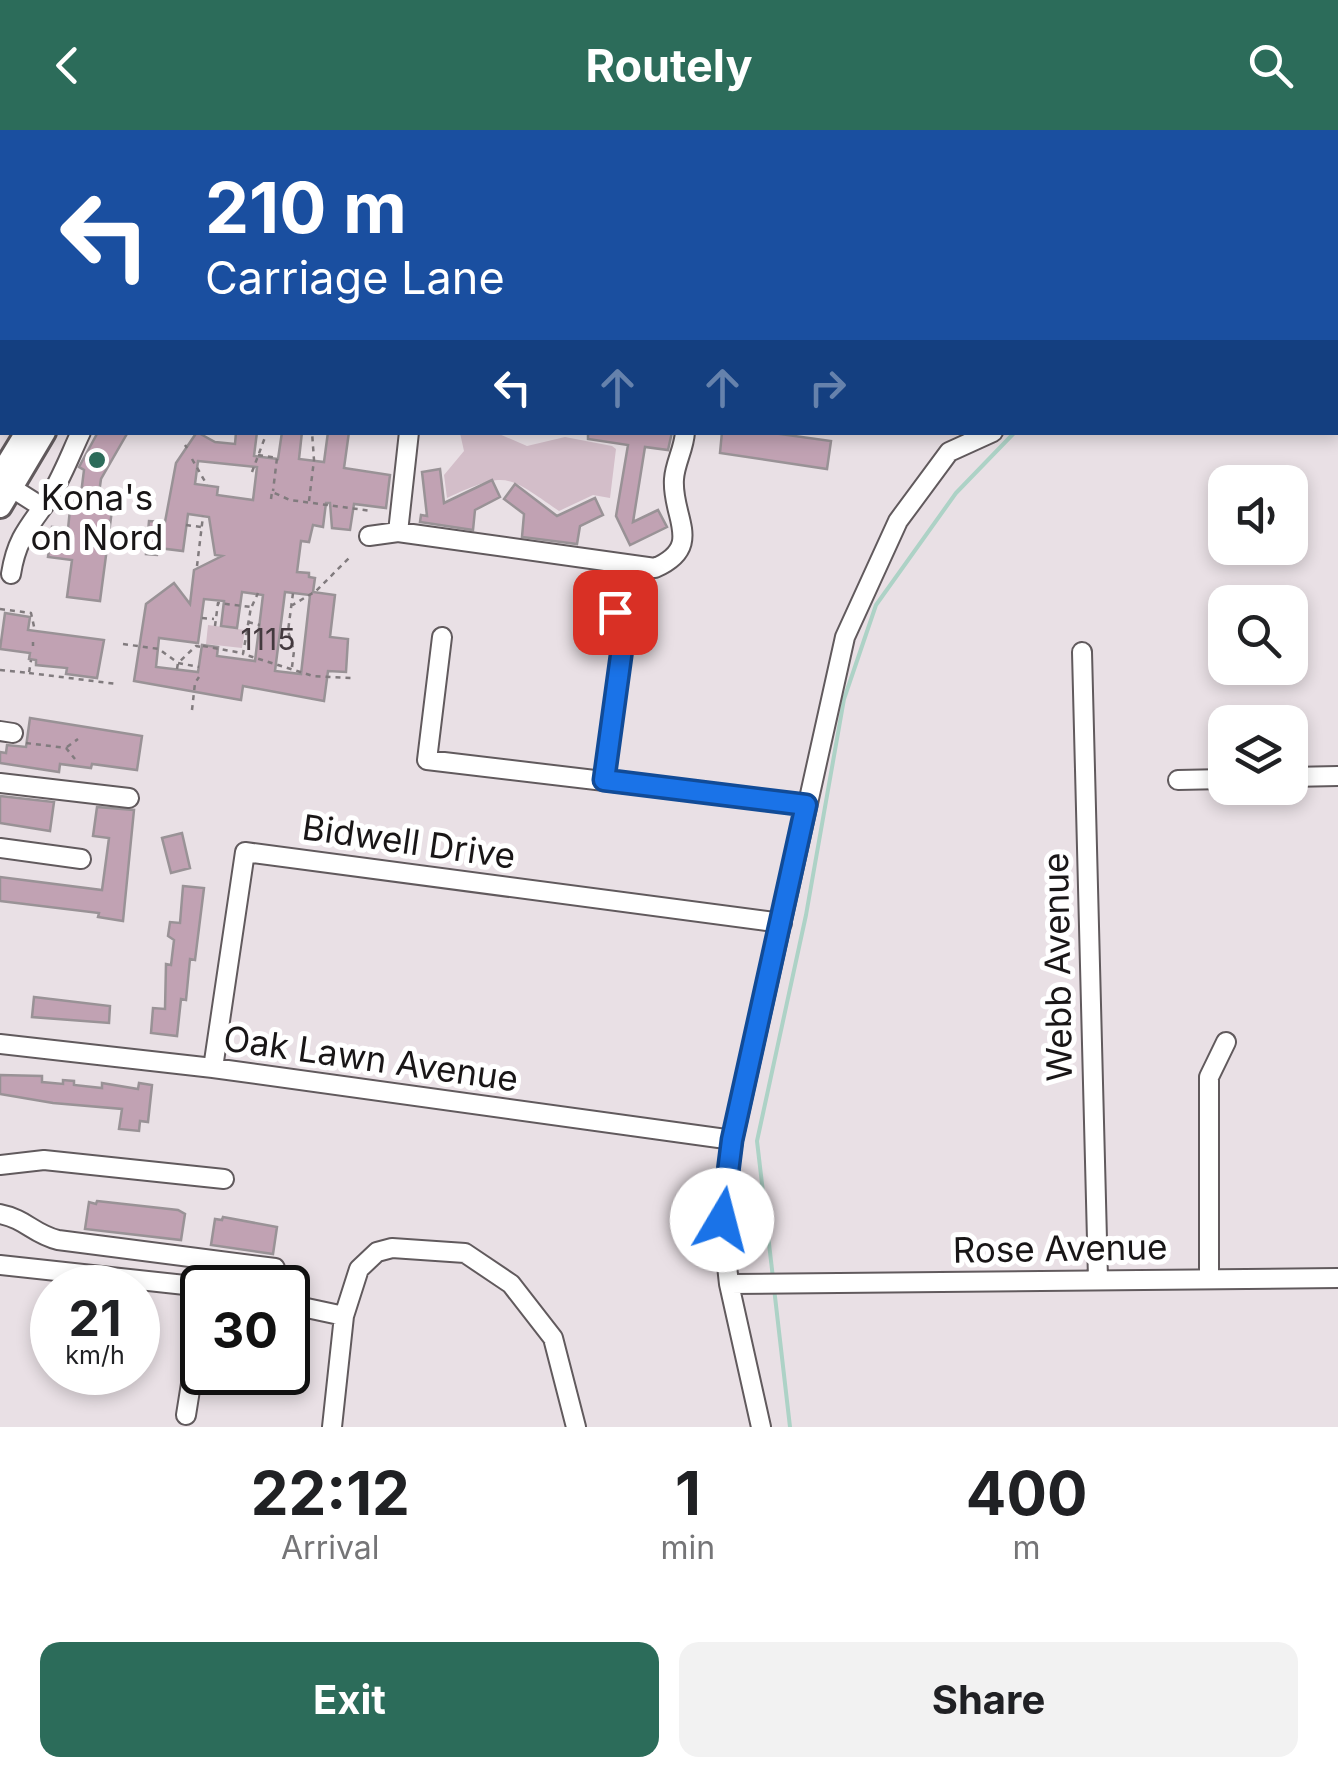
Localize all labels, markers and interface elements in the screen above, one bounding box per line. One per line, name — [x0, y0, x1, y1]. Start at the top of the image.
icon: back — [40, 38, 95, 93]
text: Routely — [585, 38, 753, 93]
icon: search — [1243, 38, 1298, 93]
text: 210 m — [205, 165, 407, 250]
icon: left — [40, 170, 170, 300]
text: Carriage Lane — [205, 250, 505, 305]
icon: left — [485, 360, 540, 415]
icon: ahead — [590, 360, 645, 415]
icon: ahead — [695, 360, 750, 415]
icon: right — [800, 360, 855, 415]
marker: Kona's on Nord — [86, 449, 108, 471]
map controls — [1208, 465, 1308, 805]
button: sound — [1208, 465, 1308, 565]
place label: Kona's on Nord — [31, 476, 163, 558]
pin — [573, 570, 658, 655]
icon: arrive — [588, 585, 643, 640]
button: search — [1208, 585, 1308, 685]
house number: 1115 — [241, 621, 295, 657]
button: layers — [1208, 705, 1308, 805]
street label: Bidwell Drive — [300, 805, 518, 877]
street label: Webb Avenue — [1034, 852, 1080, 1082]
street label: Oak Lawn Avenue — [221, 1017, 521, 1099]
position arrow — [670, 1168, 774, 1272]
street label: Rose Avenue — [952, 1225, 1168, 1271]
speed limit sign: 30 — [180, 1265, 310, 1395]
text: 21 — [68, 1288, 122, 1348]
text: km/h — [65, 1340, 125, 1370]
text: 22:12 — [251, 1457, 410, 1529]
text: 1 — [675, 1457, 701, 1529]
text: 400 — [966, 1457, 1087, 1529]
text: Arrival — [281, 1528, 380, 1567]
text: min — [661, 1528, 715, 1567]
text: m — [1013, 1528, 1041, 1567]
button: Exit — [40, 1642, 659, 1757]
button: Share — [679, 1642, 1298, 1757]

